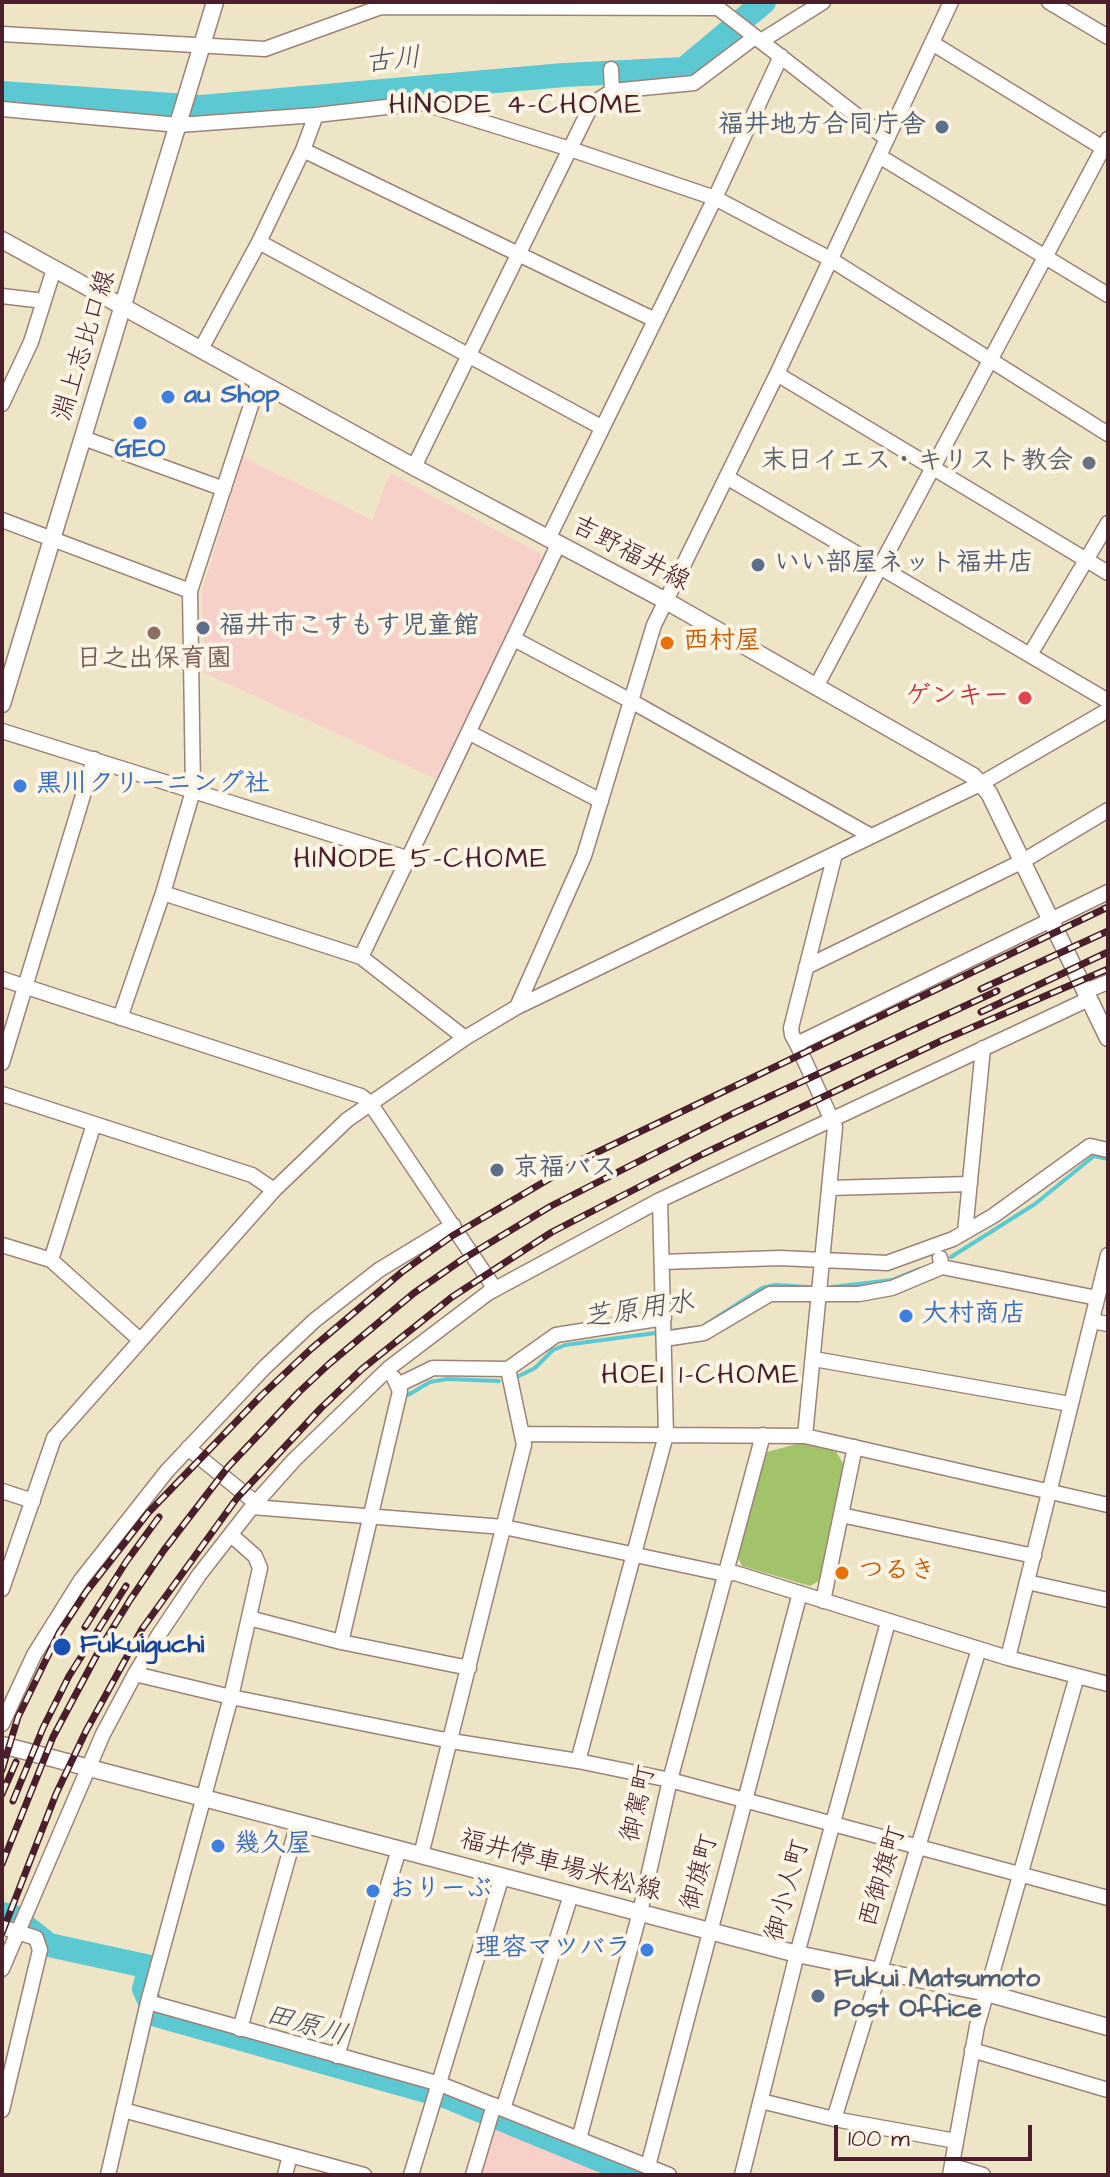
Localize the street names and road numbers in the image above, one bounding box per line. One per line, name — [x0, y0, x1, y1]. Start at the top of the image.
street label: 淵上志比口線 — [48, 267, 124, 425]
street label: 吉野福井線 — [565, 511, 695, 599]
street label: 御駕町 — [616, 1762, 664, 1846]
street label: 西御旗町 — [854, 1823, 914, 1931]
street label: 福井停車場米松線 — [456, 1825, 664, 1909]
street label: 御旗町 — [676, 1831, 726, 1915]
street label: 御小人町 — [760, 1837, 818, 1945]

